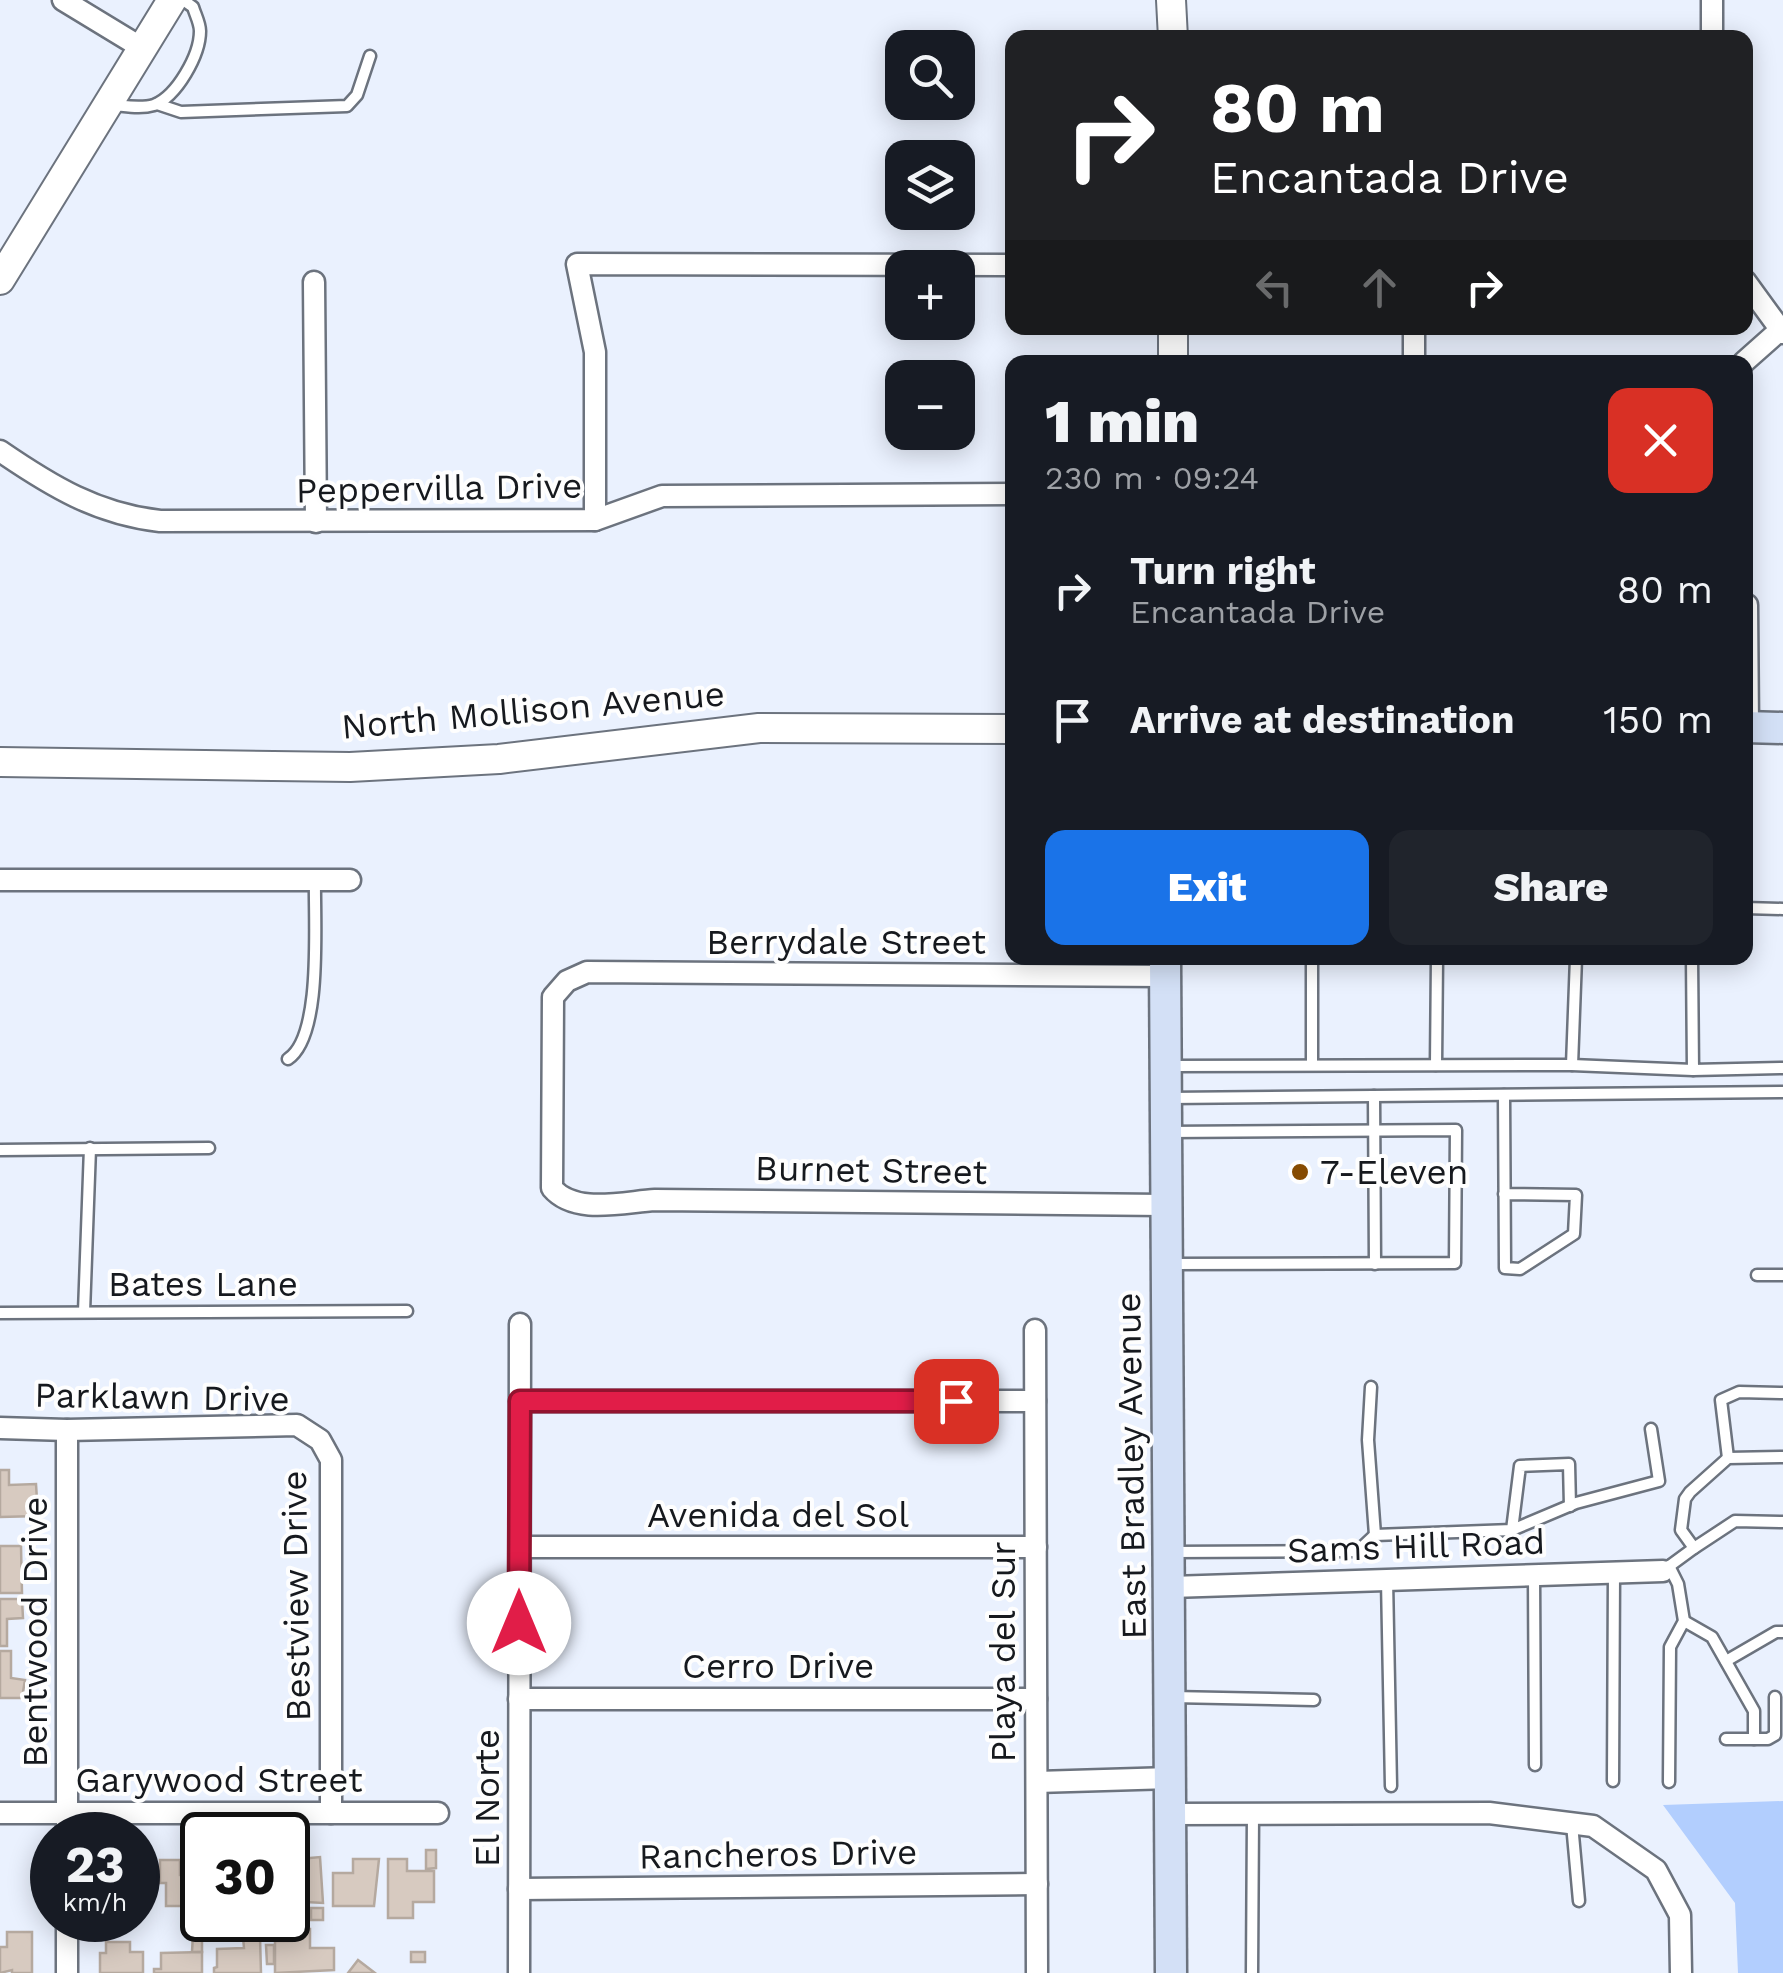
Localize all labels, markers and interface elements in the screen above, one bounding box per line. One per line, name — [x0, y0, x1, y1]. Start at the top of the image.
map controls — [885, 30, 975, 450]
button: search — [885, 30, 975, 120]
text: 80 m — [1210, 67, 1385, 149]
icon: right — [1045, 70, 1175, 200]
button: layers — [885, 140, 975, 230]
text: Encantada Drive — [1210, 151, 1569, 204]
button: + — [885, 250, 975, 340]
icon: left — [1247, 260, 1302, 315]
icon: ahead — [1352, 260, 1407, 315]
icon: right — [1457, 260, 1512, 315]
button: − — [885, 360, 975, 450]
text: 1 min — [1045, 386, 1199, 457]
button: close — [1608, 388, 1713, 493]
text: 230 m · 09:24 — [1045, 459, 1259, 497]
street label: Peppervilla Drive — [295, 465, 583, 511]
text: Turn right — [1130, 549, 1316, 593]
icon: right — [1045, 563, 1100, 618]
text: 80 m — [1617, 568, 1713, 612]
text: Encantada Drive — [1130, 593, 1385, 631]
street label: North Mollison Avenue — [340, 672, 726, 748]
icon: arrive — [1045, 693, 1100, 748]
text: Arrive at destination — [1130, 698, 1515, 742]
text: 150 m — [1603, 698, 1713, 742]
button: Exit — [1045, 830, 1369, 945]
button: Share — [1389, 830, 1713, 945]
street label: Berrydale Street — [706, 921, 986, 963]
street label: Burnet Street — [755, 1147, 988, 1193]
place label: 7-Eleven — [1320, 1151, 1468, 1193]
marker: 7-Eleven — [1289, 1161, 1311, 1183]
street label: Bates Lane — [108, 1263, 298, 1305]
street label: East Bradley Avenue — [1107, 1292, 1155, 1640]
pin — [914, 1359, 999, 1444]
street label: Parklawn Drive — [34, 1374, 290, 1420]
icon: arrive — [929, 1374, 984, 1429]
street label: Bestview Drive — [273, 1470, 319, 1722]
street label: Avenida del Sol — [647, 1494, 909, 1536]
street label: Bentwood Drive — [14, 1497, 56, 1767]
street label: Sams Hill Road — [1286, 1521, 1546, 1571]
street label: Playa del Sur — [982, 1541, 1024, 1763]
position arrow — [467, 1571, 571, 1675]
street label: Cerro Drive — [682, 1645, 874, 1687]
street label: El Norte — [466, 1729, 508, 1867]
street label: Garywood Street — [75, 1759, 363, 1801]
speed limit sign: 30 — [180, 1812, 310, 1942]
street label: Rancheros Drive — [638, 1831, 918, 1877]
text: 23 — [65, 1835, 125, 1894]
text: km/h — [63, 1888, 127, 1917]

